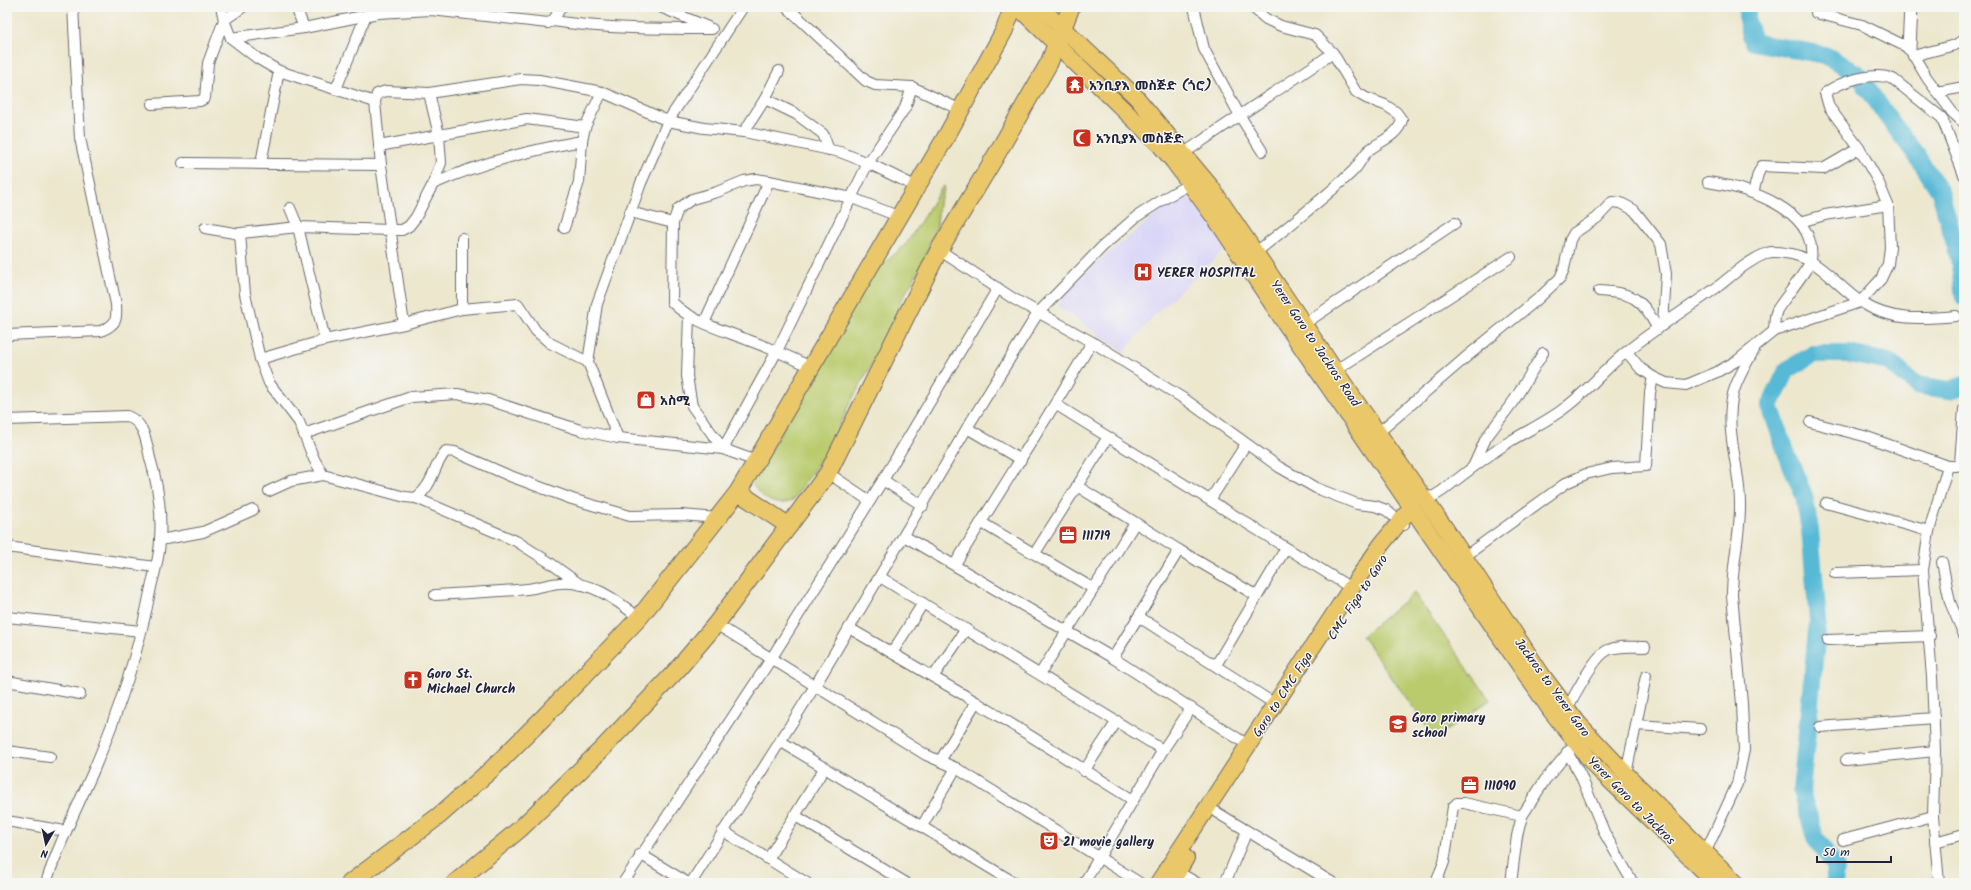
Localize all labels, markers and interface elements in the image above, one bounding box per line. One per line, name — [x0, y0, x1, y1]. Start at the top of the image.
temple icon: አንቢያእ መስጅድ (ጎሮ) — [1064, 74, 1086, 96]
place label: አንቢያእ መስጅድ (ጎሮ) — [1089, 76, 1212, 97]
mosque icon: አንቢያእ መስጅድ — [1071, 127, 1093, 149]
place label: አንቢያእ መስጅድ — [1096, 129, 1184, 150]
hospital icon: YERER HOSPITAL — [1132, 261, 1154, 283]
place label: YERER HOSPITAL — [1157, 263, 1256, 284]
street label: Yerer Goro to Jackros Road — [1264, 276, 1366, 412]
shop icon: አስሚ — [635, 389, 657, 411]
place label: አስሚ — [660, 391, 690, 412]
office icon: 111719 — [1057, 524, 1079, 546]
place label: 111719 — [1082, 526, 1111, 547]
street label: CMC Figa to Goro — [1323, 551, 1394, 645]
street label: Jackros to Yerer Goro — [1509, 634, 1595, 742]
street label: Goro to CMC Figa — [1248, 648, 1319, 742]
place label: Goro St. Michael Church — [427, 664, 515, 700]
church icon: Goro St. Michael Church — [402, 669, 424, 691]
place label: Goro primary school — [1412, 708, 1485, 744]
school or university icon: Goro primary school — [1387, 713, 1409, 735]
street label: Yerer Goro to Jackros — [1582, 752, 1680, 851]
office icon: 111090 — [1459, 774, 1481, 796]
place label: 111090 — [1484, 776, 1516, 797]
north arrow — [26, 824, 66, 864]
theatre icon: 21 movie gallery — [1038, 830, 1060, 852]
place label: 21 movie gallery — [1063, 832, 1154, 853]
scale bar — [1817, 838, 1891, 864]
text: N — [40, 843, 49, 862]
text: 50 m — [1823, 843, 1850, 862]

